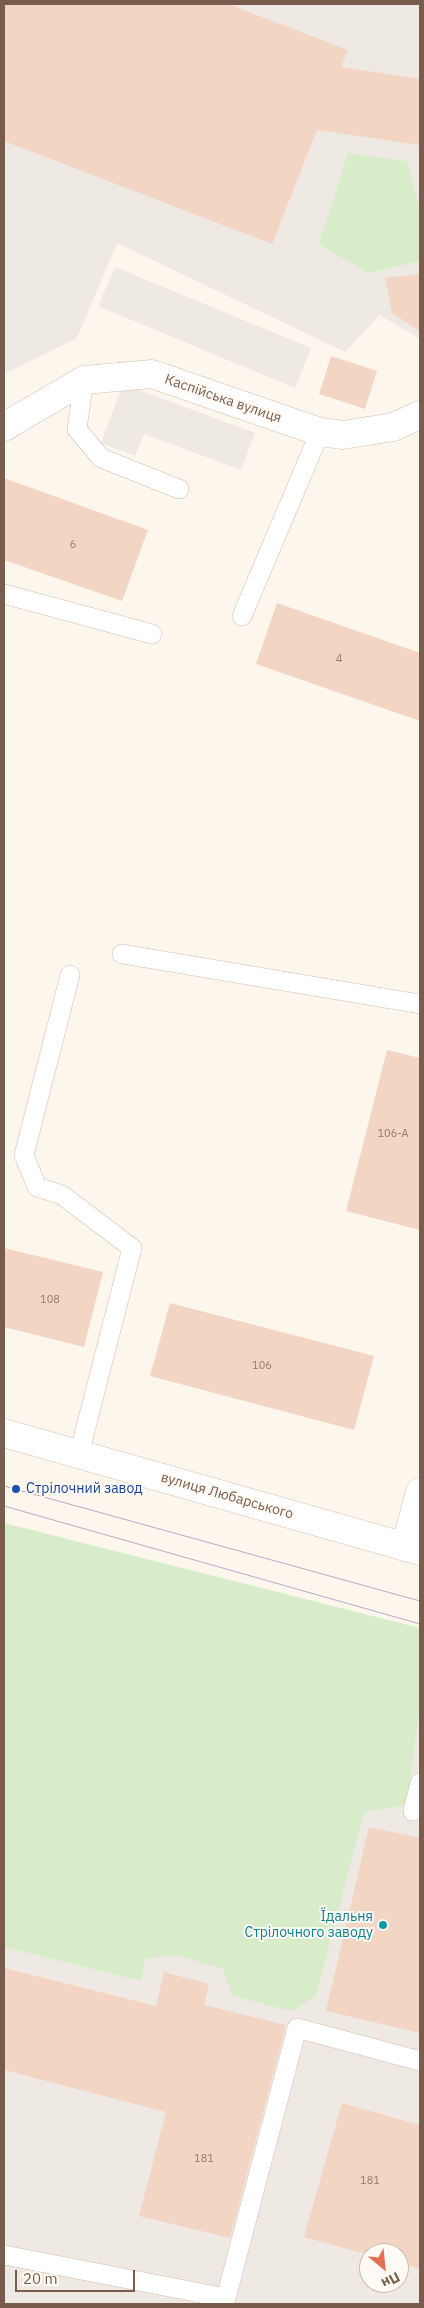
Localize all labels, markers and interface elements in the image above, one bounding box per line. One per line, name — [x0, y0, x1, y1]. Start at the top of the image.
street label: Каспійська вулиця — [162, 371, 284, 427]
house number: 6 — [70, 538, 76, 552]
house number: 4 — [336, 652, 342, 666]
house number: 106-А — [377, 1127, 409, 1141]
house number: 108 — [40, 1293, 60, 1307]
house number: 106 — [252, 1359, 272, 1373]
street label: вулиця Любарського — [159, 1469, 295, 1523]
place label: Стрілочний завод — [26, 1481, 143, 1497]
marker: Стрілочний завод — [10, 1483, 22, 1495]
place label: Їдальня Стрілочного заводу — [244, 1909, 373, 1941]
marker: Їдальня Стрілочного заводу — [377, 1919, 389, 1931]
house number: 181 — [194, 2152, 214, 2166]
house number: 181 — [360, 2174, 380, 2188]
north arrow — [359, 2243, 409, 2293]
scale bar — [18, 2260, 138, 2292]
text: Пн — [378, 2268, 403, 2293]
text: 20 m — [23, 2269, 58, 2288]

